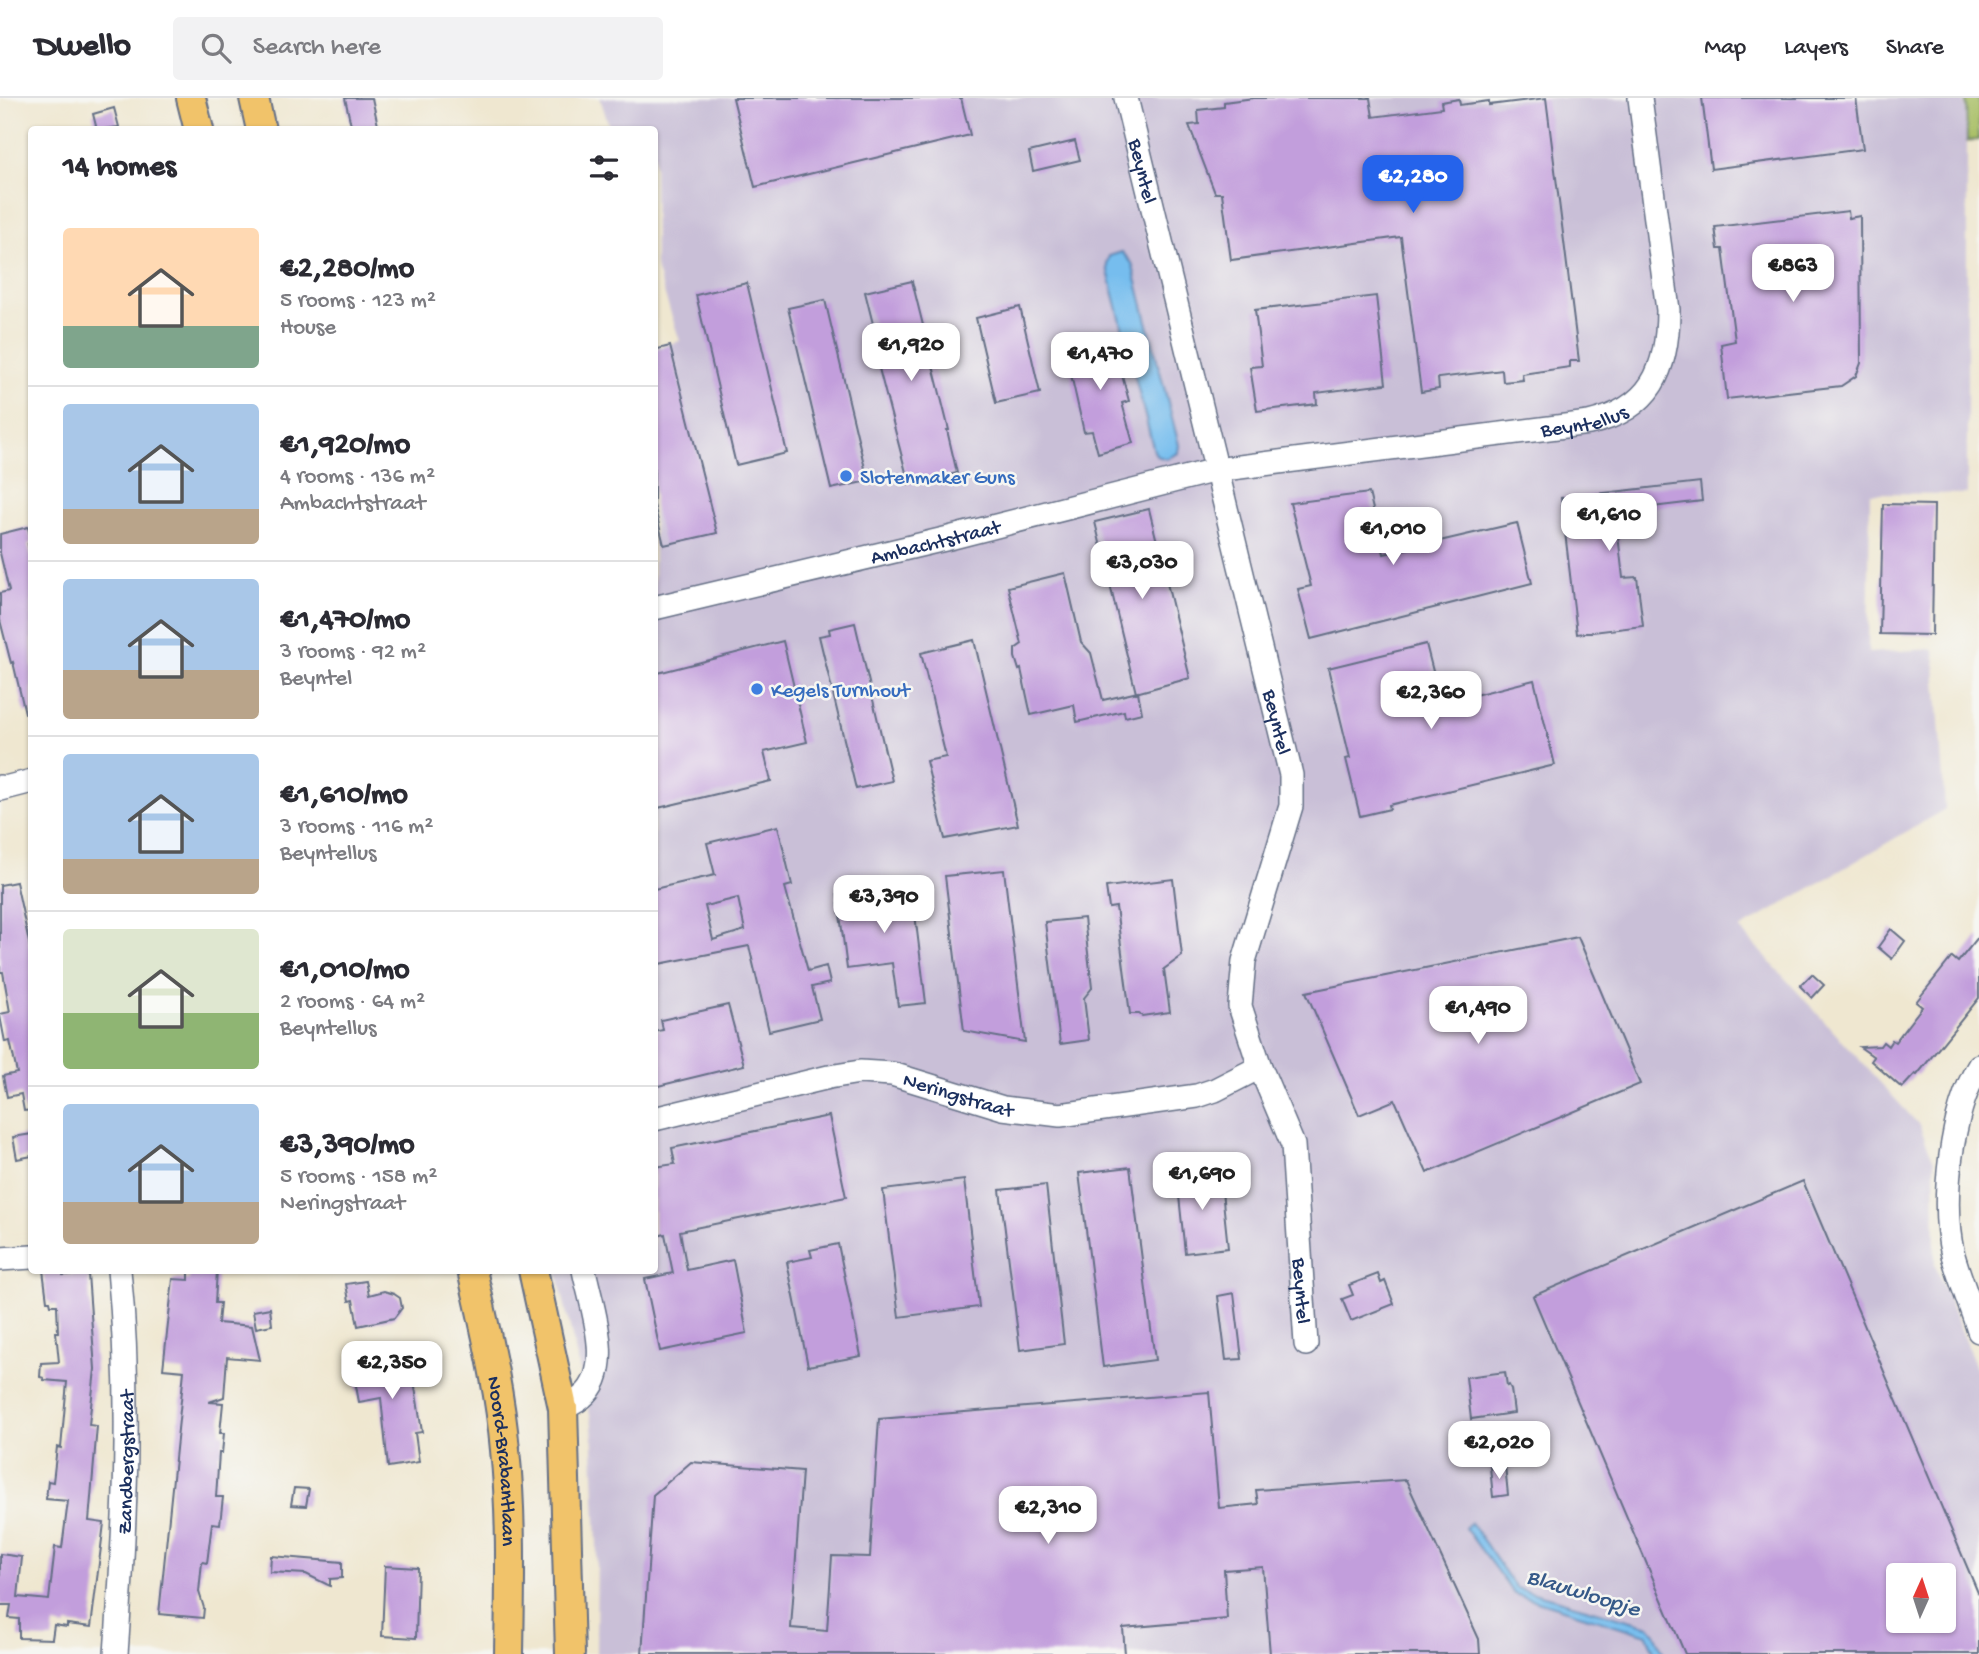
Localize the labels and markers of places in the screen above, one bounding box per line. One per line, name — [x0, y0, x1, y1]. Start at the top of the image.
pin: €2,280 — [1356, 156, 1470, 215]
pin: €863 — [1752, 244, 1834, 304]
pin: €1,920 — [854, 324, 968, 383]
pin: €1,470 — [1043, 332, 1157, 392]
place label: Slotenmaker Guns — [860, 467, 1016, 492]
marker: Slotenmaker Guns — [838, 468, 854, 484]
pin: €1,610 — [1552, 494, 1666, 553]
pin: €1,010 — [1336, 508, 1450, 567]
pin: €3,030 — [1085, 542, 1199, 601]
pin: €2,360 — [1374, 672, 1488, 731]
place label: Kegels Turnhout — [771, 680, 912, 705]
marker: Kegels Turnhout — [749, 681, 765, 697]
pin: €3,390 — [827, 876, 941, 935]
pin: €1,490 — [1421, 986, 1535, 1046]
pin: €1,690 — [1145, 1152, 1259, 1212]
pin: €2,350 — [335, 1342, 449, 1401]
pin: €2,020 — [1442, 1422, 1556, 1481]
pin: €2,310 — [991, 1486, 1105, 1546]

